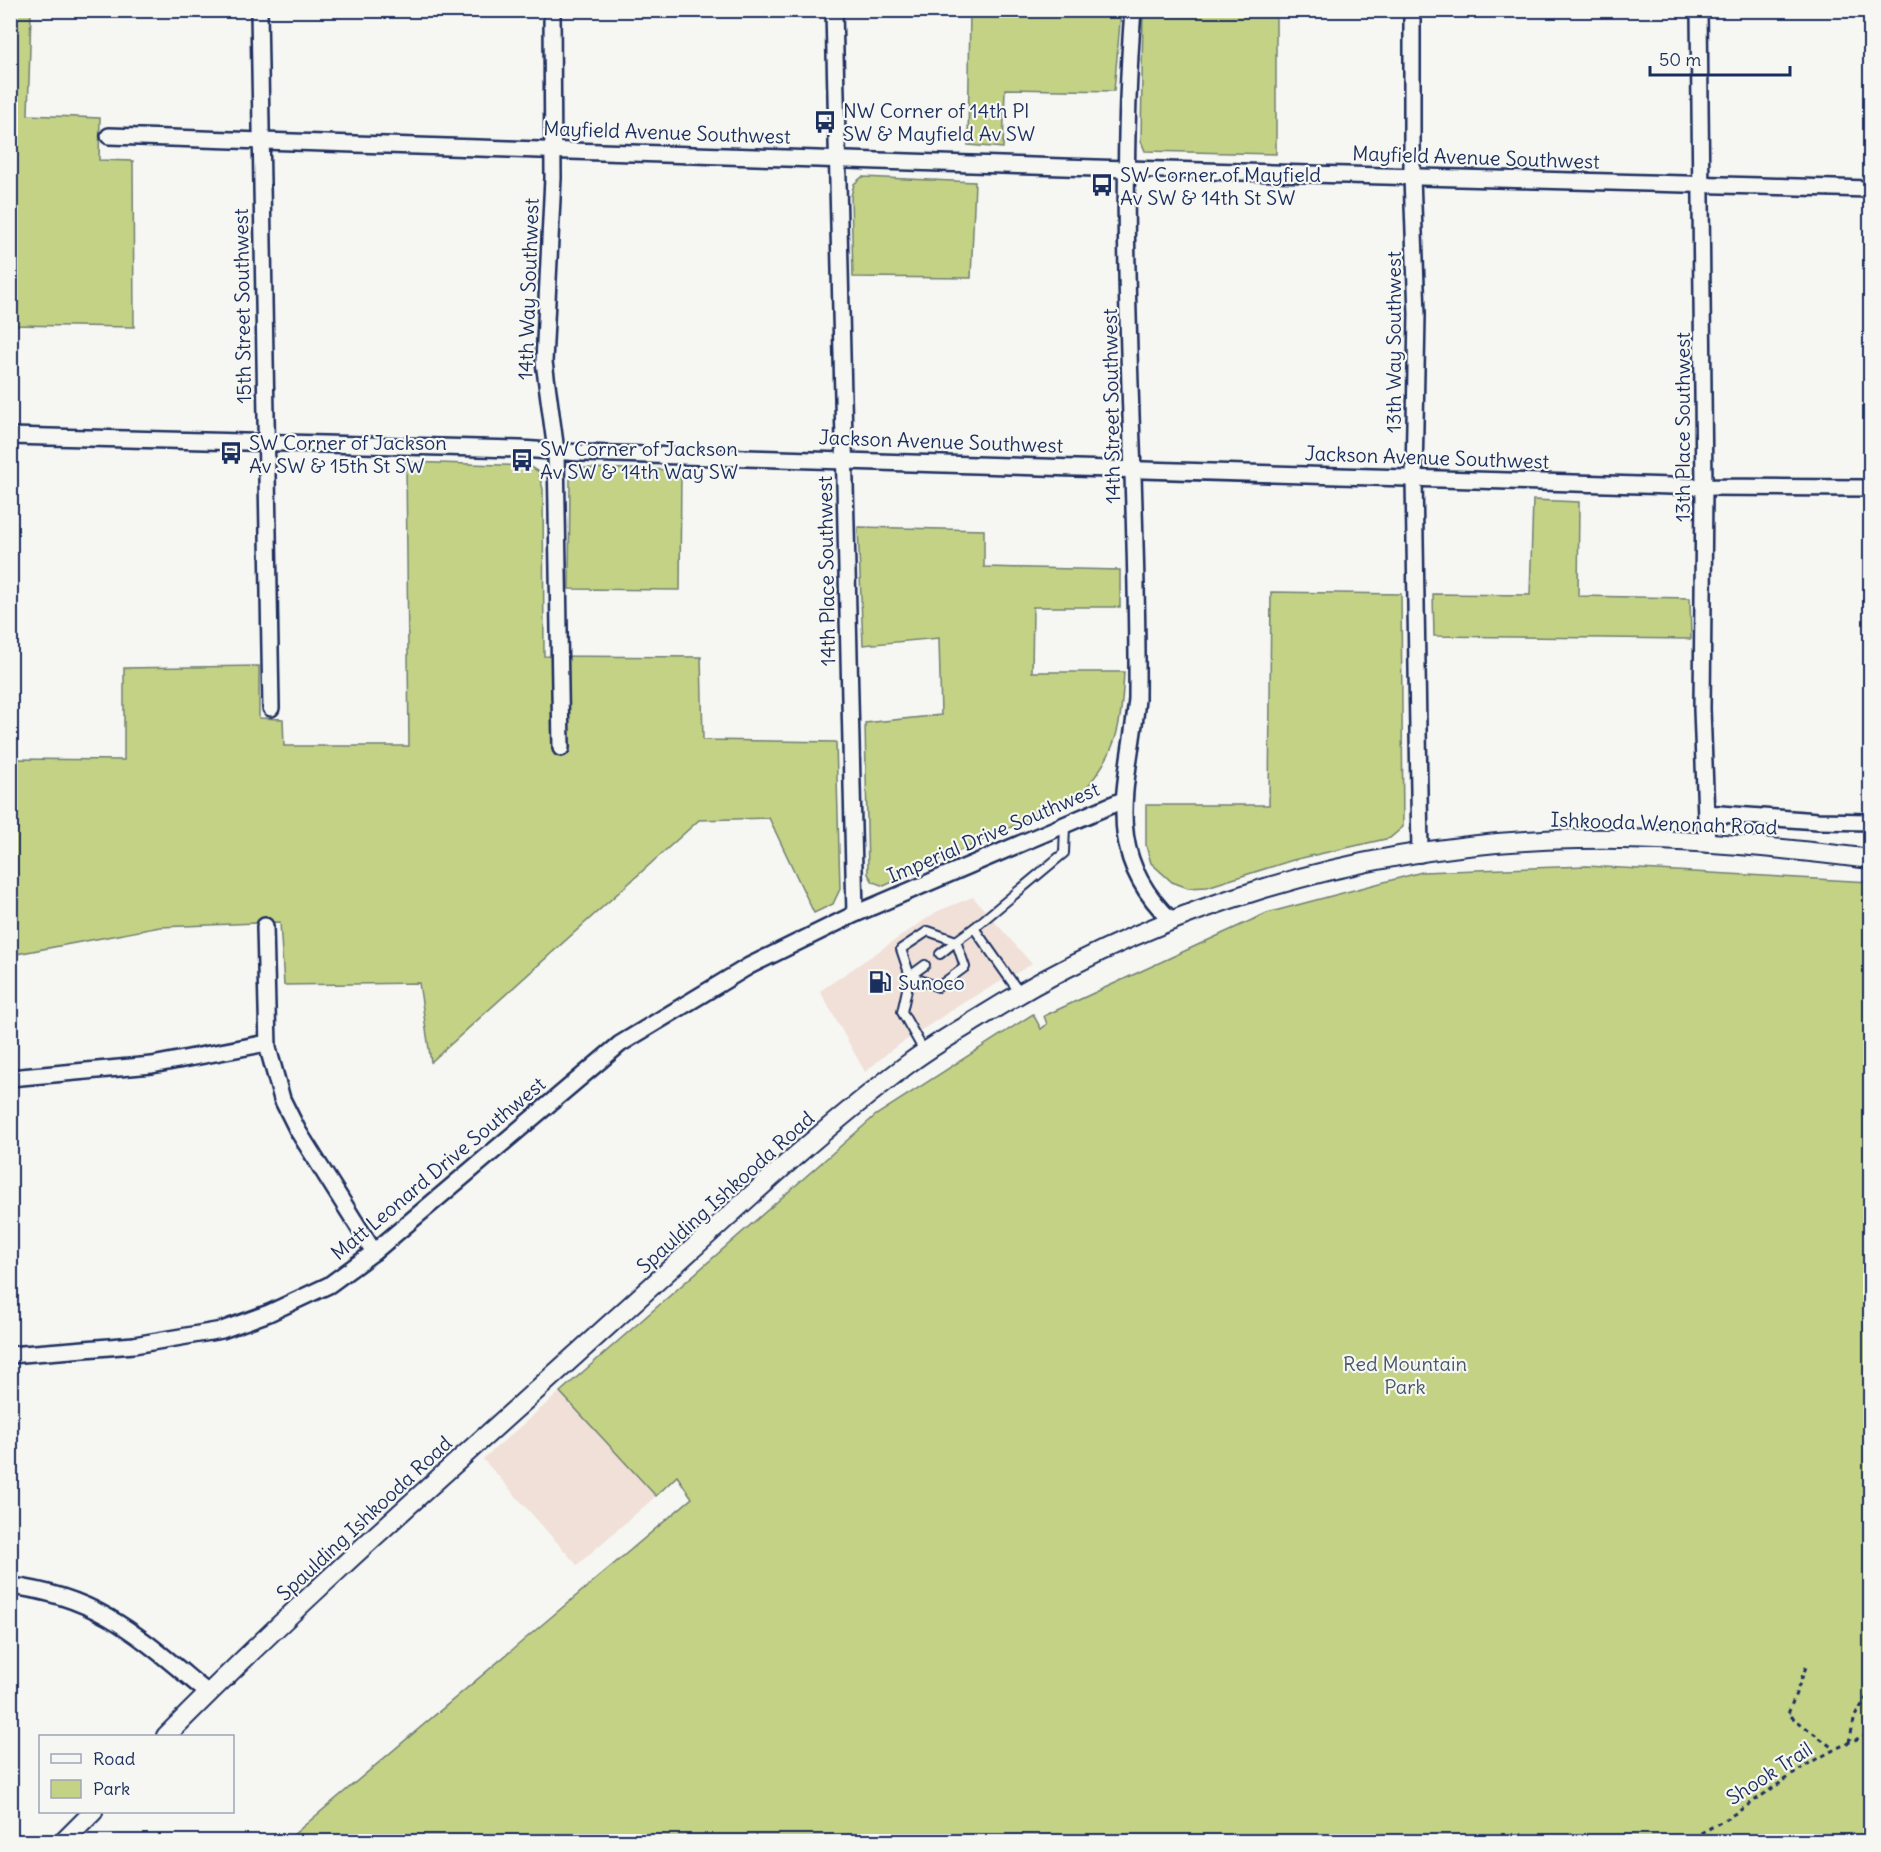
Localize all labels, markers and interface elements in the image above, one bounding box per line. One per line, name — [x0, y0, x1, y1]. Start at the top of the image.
scale bar — [1650, 39, 1790, 77]
text: 50 m — [1659, 48, 1701, 71]
place label: NW Corner of 14th Pl SW & Mayfield Av SW — [843, 98, 1035, 146]
bus stop icon: NW Corner of 14th Pl SW & Mayfield Av SW — [812, 109, 838, 135]
street label: Mayfield Avenue Southwest — [543, 115, 792, 149]
street label: Mayfield Avenue Southwest — [1352, 140, 1601, 174]
place label: SW Corner of Mayfield Av SW & 14th St SW — [1120, 162, 1321, 210]
bus stop icon: SW Corner of Mayfield Av SW & 14th St SW — [1089, 172, 1115, 198]
street label: 14th Way Southwest — [512, 197, 544, 380]
street label: 15th Street Southwest — [228, 208, 256, 404]
street label: 13th Way Southwest — [1381, 251, 1406, 433]
street label: 14th Street Southwest — [1097, 308, 1125, 504]
street label: 13th Place Southwest — [1670, 332, 1695, 522]
street label: Jackson Avenue Southwest — [818, 424, 1064, 458]
place label: SW Corner of Jackson Av SW & 15th St SW — [249, 430, 447, 478]
place label: SW Corner of Jackson Av SW & 14th Way SW — [540, 436, 738, 484]
bus stop icon: SW Corner of Jackson Av SW & 15th St SW — [218, 440, 244, 466]
street label: Jackson Avenue Southwest — [1304, 440, 1550, 474]
bus stop icon: SW Corner of Jackson Av SW & 14th Way SW — [509, 447, 535, 473]
street label: 14th Place Southwest — [812, 475, 840, 666]
street label: Imperial Drive Southwest — [883, 776, 1103, 888]
street label: Ishkooda Wenonah Road — [1550, 807, 1778, 839]
fuel station icon: Sunoco — [867, 969, 893, 995]
place label: Sunoco — [898, 970, 965, 995]
street label: Matt Leonard Drive Southwest — [326, 1071, 550, 1265]
street label: Spaulding Ishkooda Road — [631, 1105, 819, 1278]
park label: Red Mountain Park — [1343, 1351, 1467, 1399]
street label: Spaulding Ishkooda Road — [271, 1430, 457, 1606]
legend — [39, 1735, 234, 1813]
street label: Shook Trail — [1721, 1736, 1817, 1810]
text: Road — [93, 1747, 136, 1770]
text: Park — [93, 1777, 130, 1800]

